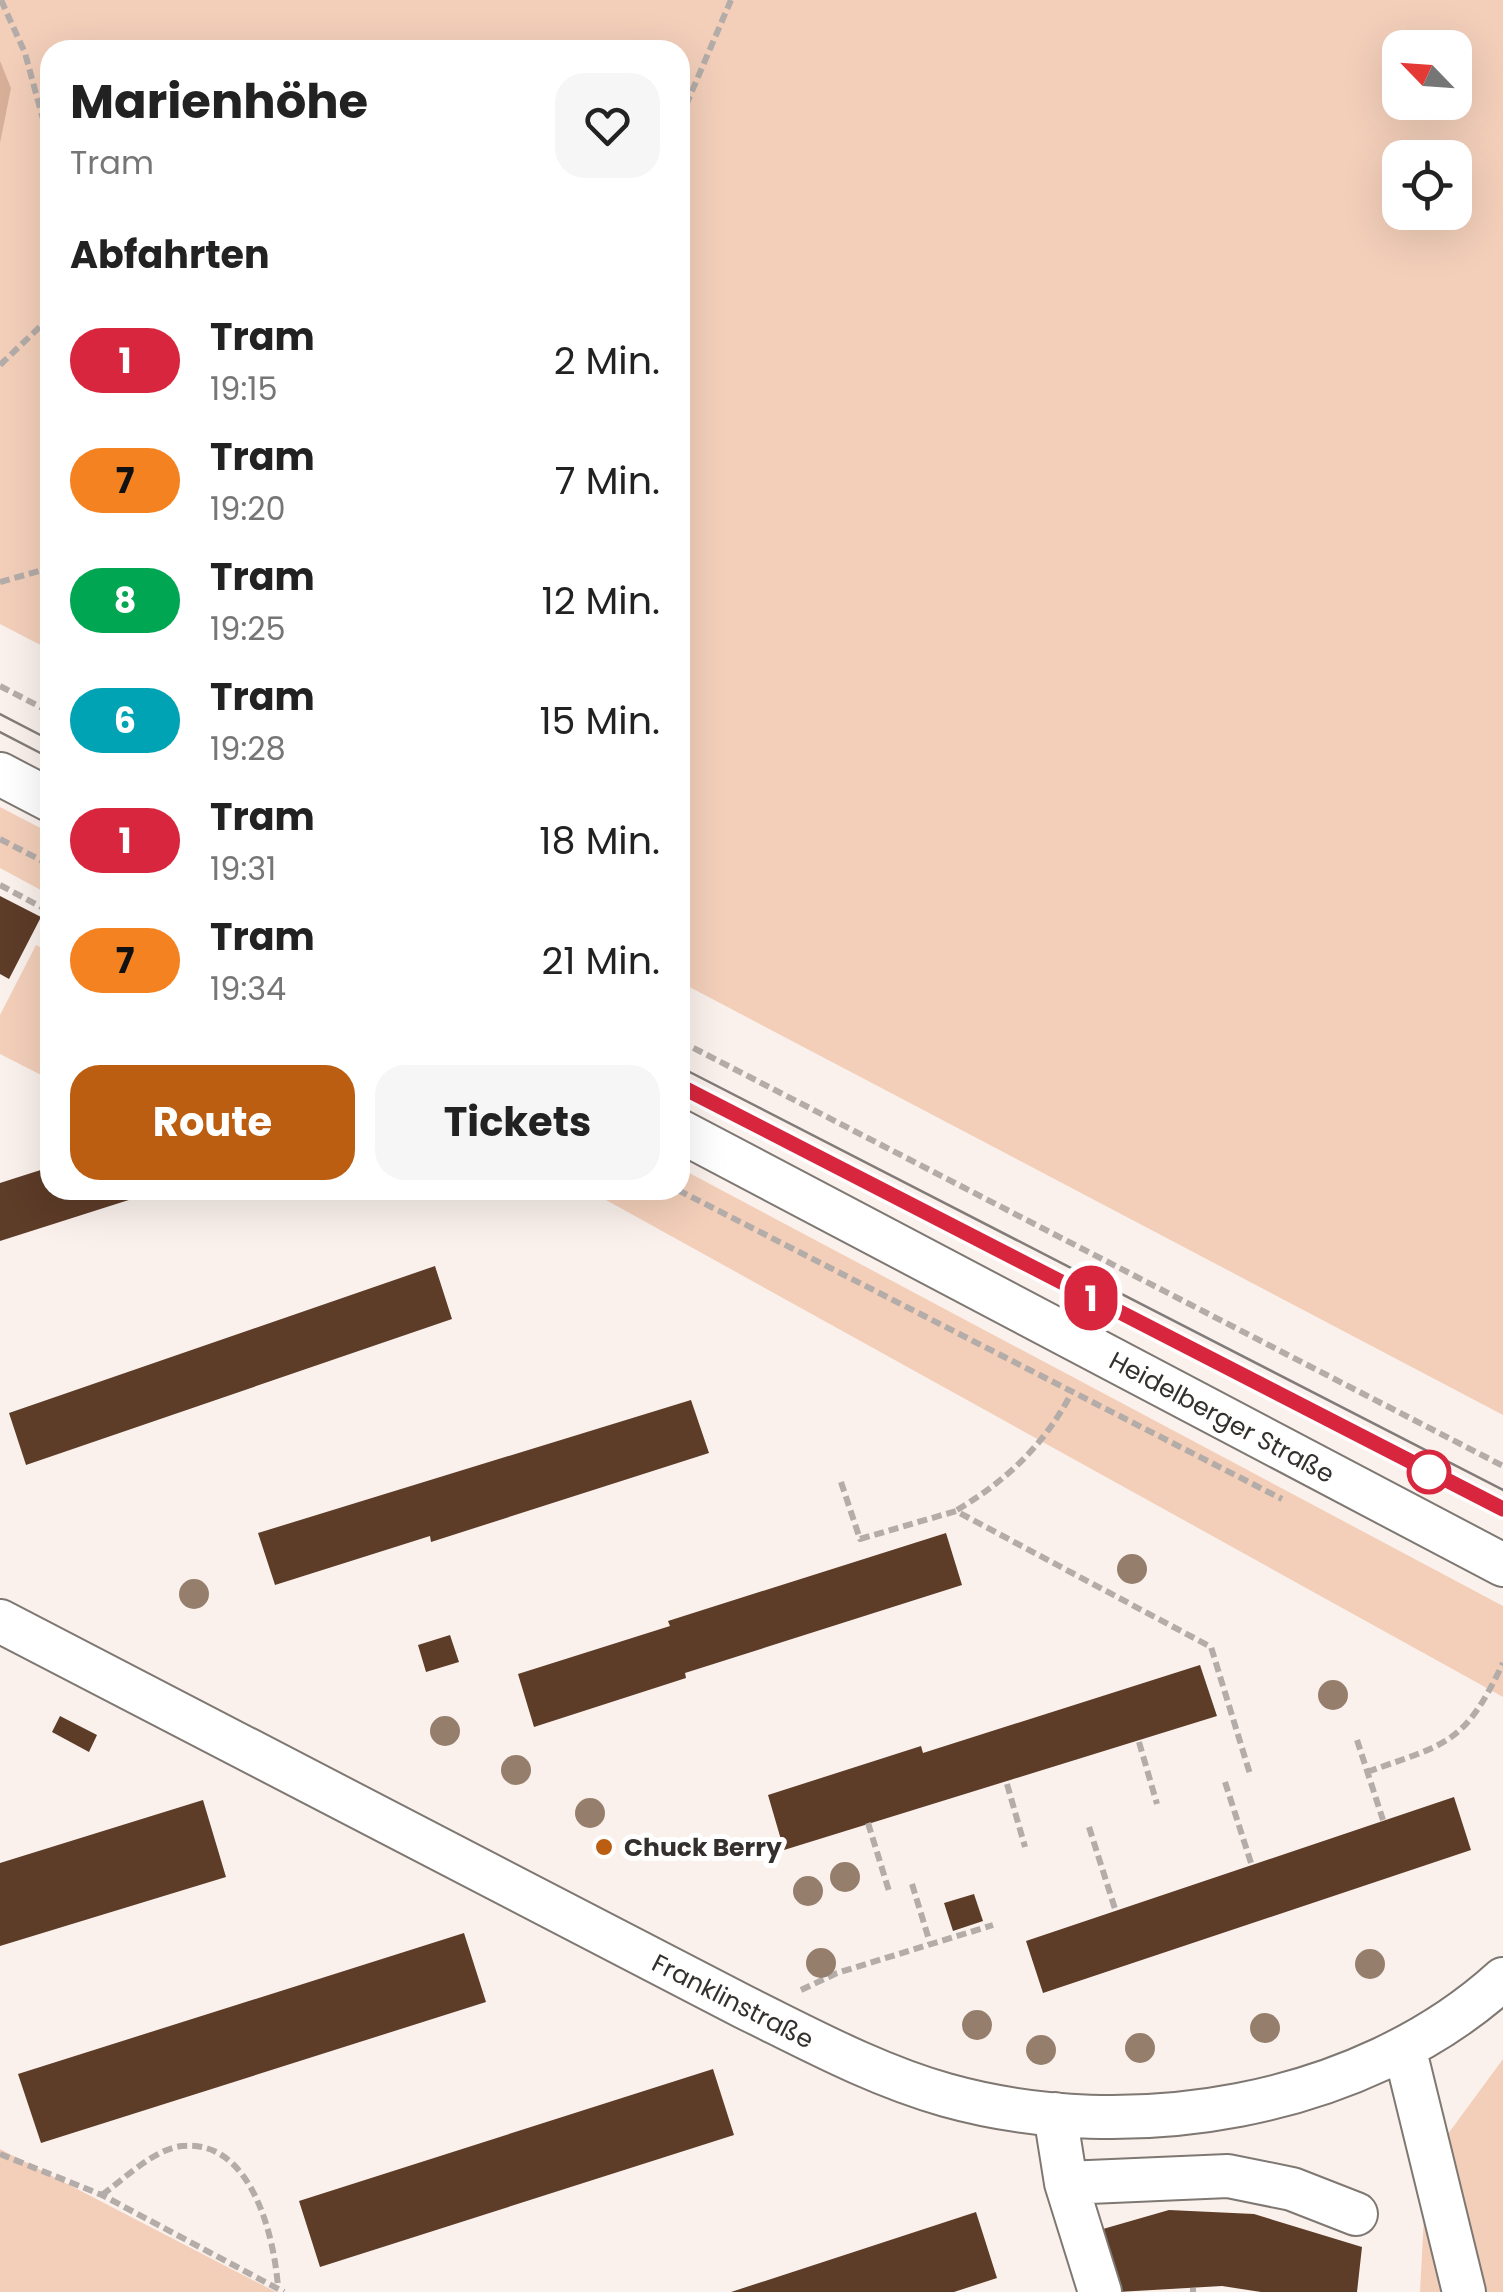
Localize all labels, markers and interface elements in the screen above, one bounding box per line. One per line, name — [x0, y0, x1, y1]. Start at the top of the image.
north arrow — [1382, 30, 1472, 120]
map controls — [1382, 30, 1472, 230]
text: Marienhöhe — [70, 68, 368, 135]
button: heart — [555, 73, 660, 178]
text: Tram — [70, 140, 154, 185]
button: locate — [1382, 140, 1472, 230]
text: Abfahrten — [70, 228, 270, 281]
text: Tram — [210, 310, 315, 363]
text: 2 Min. — [554, 334, 660, 387]
text: 1 — [118, 336, 132, 385]
text: 19:15 — [210, 366, 278, 411]
text: Tram — [210, 430, 315, 483]
text: 7 Min. — [555, 454, 660, 507]
text: 7 — [116, 456, 134, 505]
text: 19:20 — [210, 486, 286, 531]
text: Tram — [210, 550, 315, 603]
text: 12 Min. — [541, 574, 660, 627]
text: 8 — [114, 576, 136, 625]
text: 19:25 — [210, 606, 286, 651]
text: Tram — [210, 670, 315, 723]
text: 15 Min. — [539, 694, 660, 747]
text: 6 — [114, 696, 136, 745]
text: 19:28 — [210, 726, 286, 771]
text: Tram — [210, 790, 315, 843]
text: 18 Min. — [539, 814, 660, 867]
text: 1 — [118, 816, 132, 865]
text: 19:31 — [210, 846, 276, 891]
text: Tram — [210, 910, 315, 963]
text: 21 Min. — [541, 934, 660, 987]
text: 7 — [116, 936, 134, 985]
text: 19:34 — [210, 966, 286, 1011]
button: Route — [70, 1065, 355, 1180]
button: Tickets — [375, 1065, 660, 1180]
line badge: 1 — [1058, 1266, 1124, 1330]
text: 1 — [1084, 1274, 1098, 1323]
street label: Heidelberger Straße — [1103, 1343, 1340, 1492]
unlabelled marker — [1408, 1451, 1450, 1493]
place label: Chuck Berry — [624, 1830, 782, 1865]
marker: Chuck Berry — [593, 1836, 615, 1858]
street label: Franklinstraße — [646, 1946, 820, 2057]

